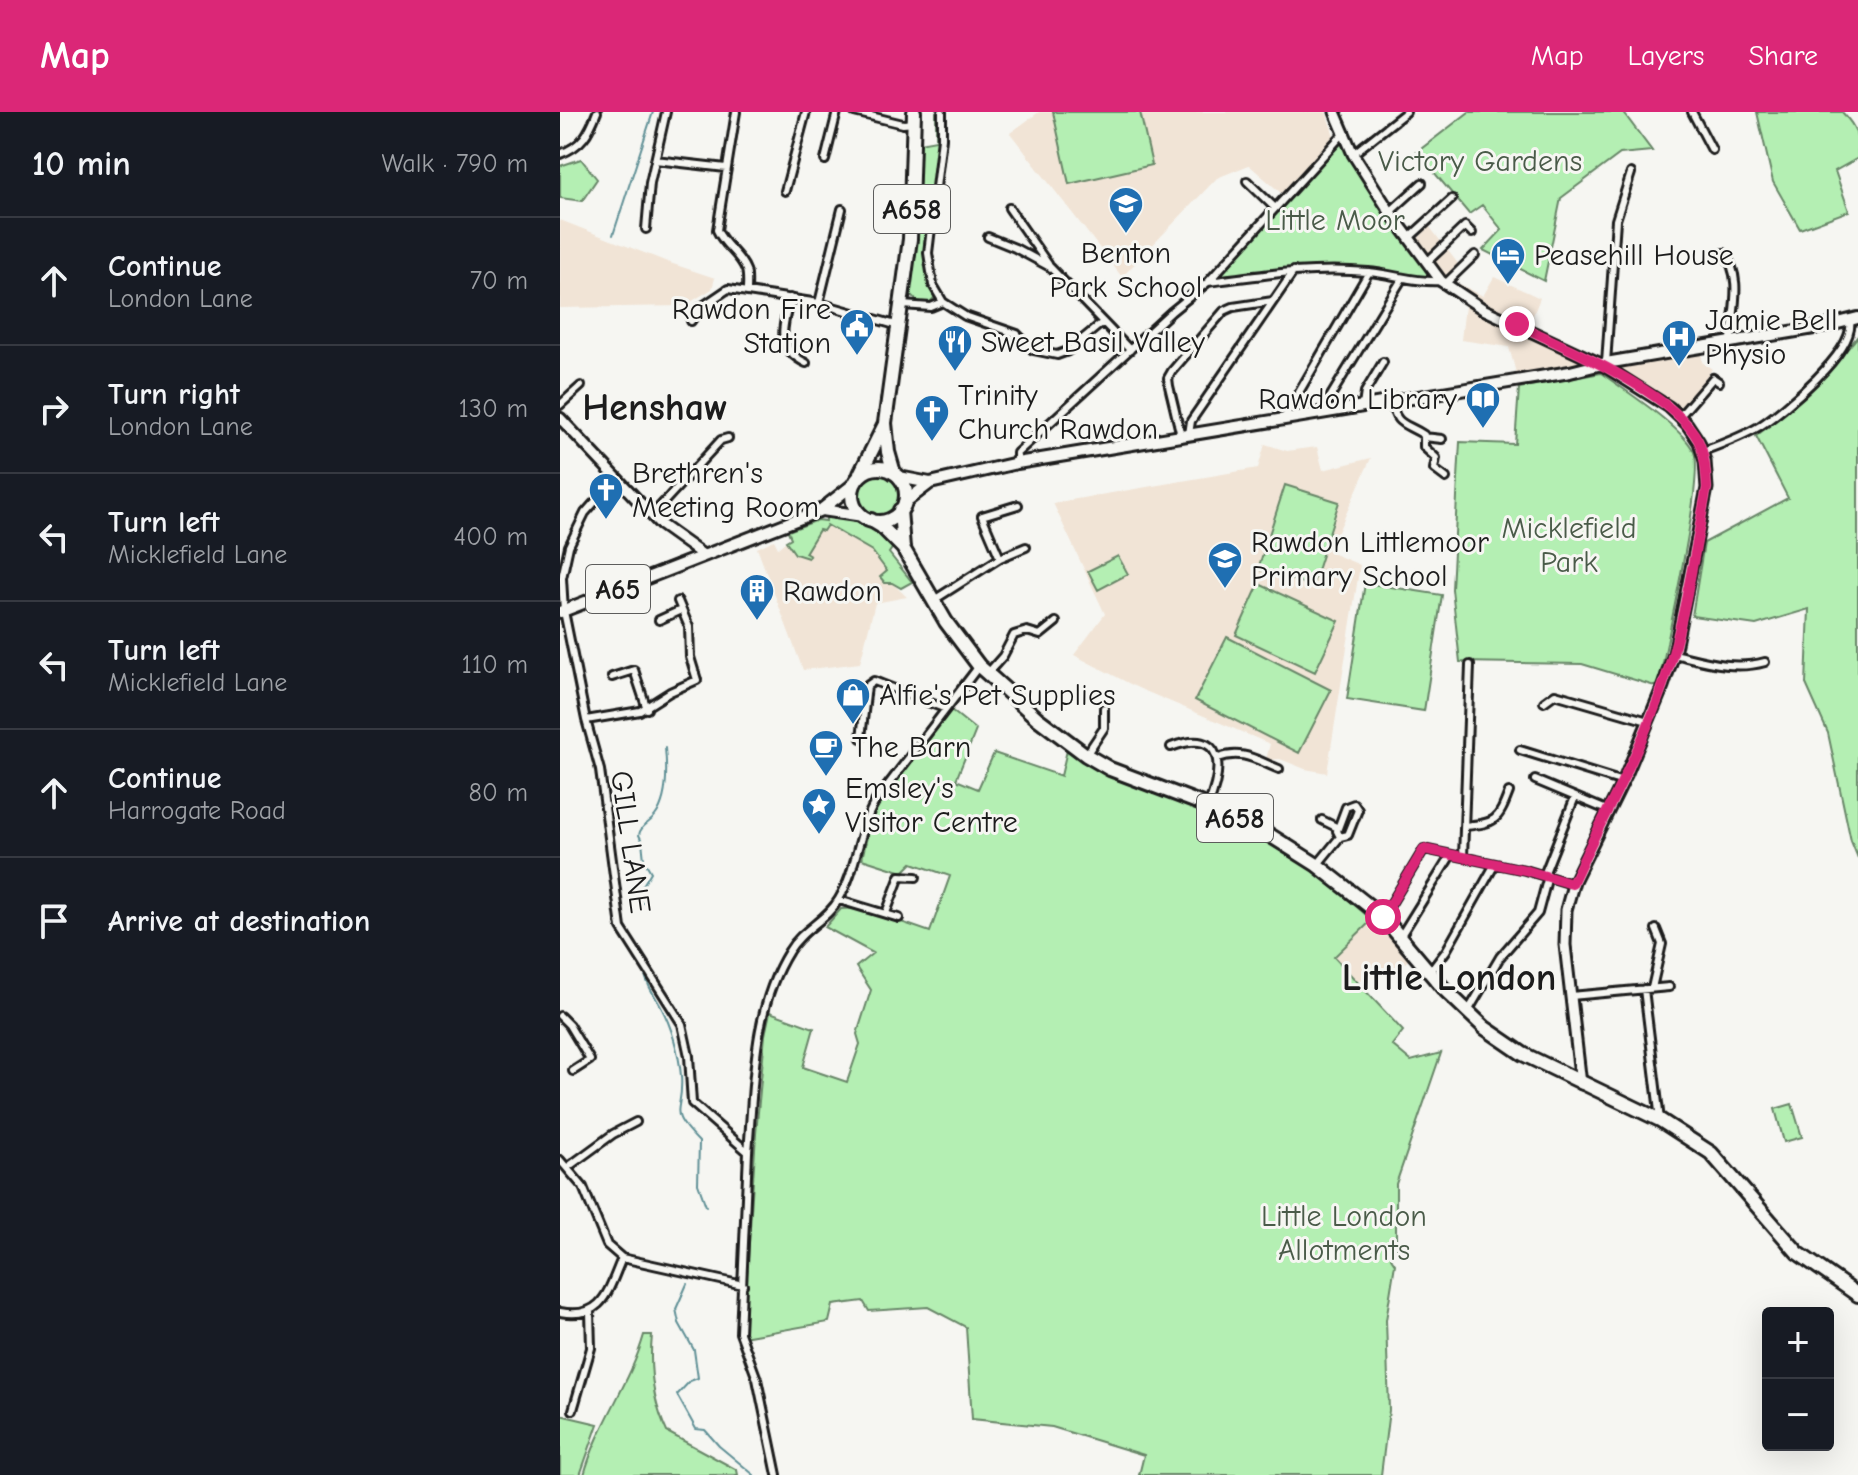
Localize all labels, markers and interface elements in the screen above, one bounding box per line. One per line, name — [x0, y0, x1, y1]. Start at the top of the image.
text: Map — [40, 34, 110, 78]
text: Map — [1531, 40, 1584, 72]
text: Layers — [1628, 40, 1704, 72]
text: Share — [1748, 40, 1818, 72]
text: 10 min — [32, 144, 131, 184]
park label: Victory Gardens — [1378, 144, 1582, 179]
text: Walk · 790 m — [382, 149, 528, 179]
road number: A658 — [874, 185, 950, 233]
school or university icon: Benton Park School — [1107, 185, 1145, 235]
park label: Little Moor — [1265, 203, 1405, 238]
place label: Benton Park School — [1050, 236, 1202, 305]
hotel icon: Peasehill House — [1489, 236, 1527, 286]
place label: Peasehill House — [1534, 238, 1734, 273]
text: Continue — [108, 249, 222, 284]
icon: ahead — [32, 259, 76, 303]
text: 70 m — [470, 266, 528, 296]
text: London Lane — [108, 284, 253, 314]
place label: Rawdon Fire Station — [672, 292, 831, 361]
place label: Jamie Bell Physio — [1705, 303, 1838, 372]
route end — [1499, 306, 1535, 342]
public building icon: Rawdon Fire Station — [838, 307, 876, 357]
hospital icon: Jamie Bell Physio — [1660, 318, 1698, 368]
restaurant icon: Sweet Basil Valley — [936, 323, 974, 373]
place label: Sweet Basil Valley — [981, 325, 1206, 360]
text: Turn right — [108, 377, 240, 412]
place label: Trinity Church Rawdon — [958, 378, 1158, 447]
library icon: Rawdon Library — [1464, 380, 1502, 430]
place label: Rawdon Library — [1258, 382, 1458, 417]
district label: Henshaw — [582, 386, 728, 430]
icon: right — [32, 387, 76, 431]
church icon: Trinity Church Rawdon — [913, 393, 951, 443]
text: 130 m — [459, 394, 528, 424]
text: London Lane — [108, 412, 253, 442]
place label: Brethren's Meeting Room — [632, 456, 819, 525]
church icon: Brethren's Meeting Room — [587, 471, 625, 521]
text: Turn left — [108, 505, 220, 540]
park label: Micklefield Park — [1501, 511, 1637, 580]
icon: left — [32, 515, 76, 559]
text: 400 m — [454, 522, 528, 552]
place label: Rawdon Littlemoor Primary School — [1251, 525, 1489, 594]
text: Micklefield Lane — [108, 540, 287, 570]
school or university icon: Rawdon Littlemoor Primary School — [1206, 540, 1244, 590]
road number: A65 — [586, 565, 650, 613]
building icon: Rawdon — [738, 572, 776, 622]
place label: Rawdon — [783, 574, 882, 609]
text: Turn left — [108, 633, 220, 668]
icon: left — [32, 643, 76, 687]
text: 110 m — [461, 650, 528, 680]
text: Micklefield Lane — [108, 668, 287, 698]
shop icon: Alfie's Pet Supplies — [834, 676, 872, 726]
place label: Alfie's Pet Supplies — [879, 678, 1115, 713]
cafe icon: The Barn — [807, 728, 845, 778]
place label: The Barn — [852, 730, 971, 765]
text: Continue — [108, 761, 222, 796]
street label: GILL LANE — [603, 769, 658, 916]
icon: ahead — [32, 771, 76, 815]
place label: Emsley's Visitor Centre — [845, 771, 1018, 840]
text: 80 m — [469, 778, 528, 808]
place icon: Emsley's Visitor Centre — [800, 786, 838, 836]
road number: A658 — [1197, 794, 1273, 842]
text: Harrogate Road — [108, 796, 286, 826]
icon: arrive — [32, 899, 76, 943]
route start — [1365, 899, 1401, 935]
text: Arrive at destination — [108, 904, 370, 939]
district label: Little London — [1342, 956, 1556, 1000]
park label: Little London Allotments — [1261, 1199, 1427, 1268]
map controls — [1762, 1307, 1834, 1451]
button: + — [1762, 1307, 1834, 1379]
button: − — [1762, 1379, 1834, 1451]

